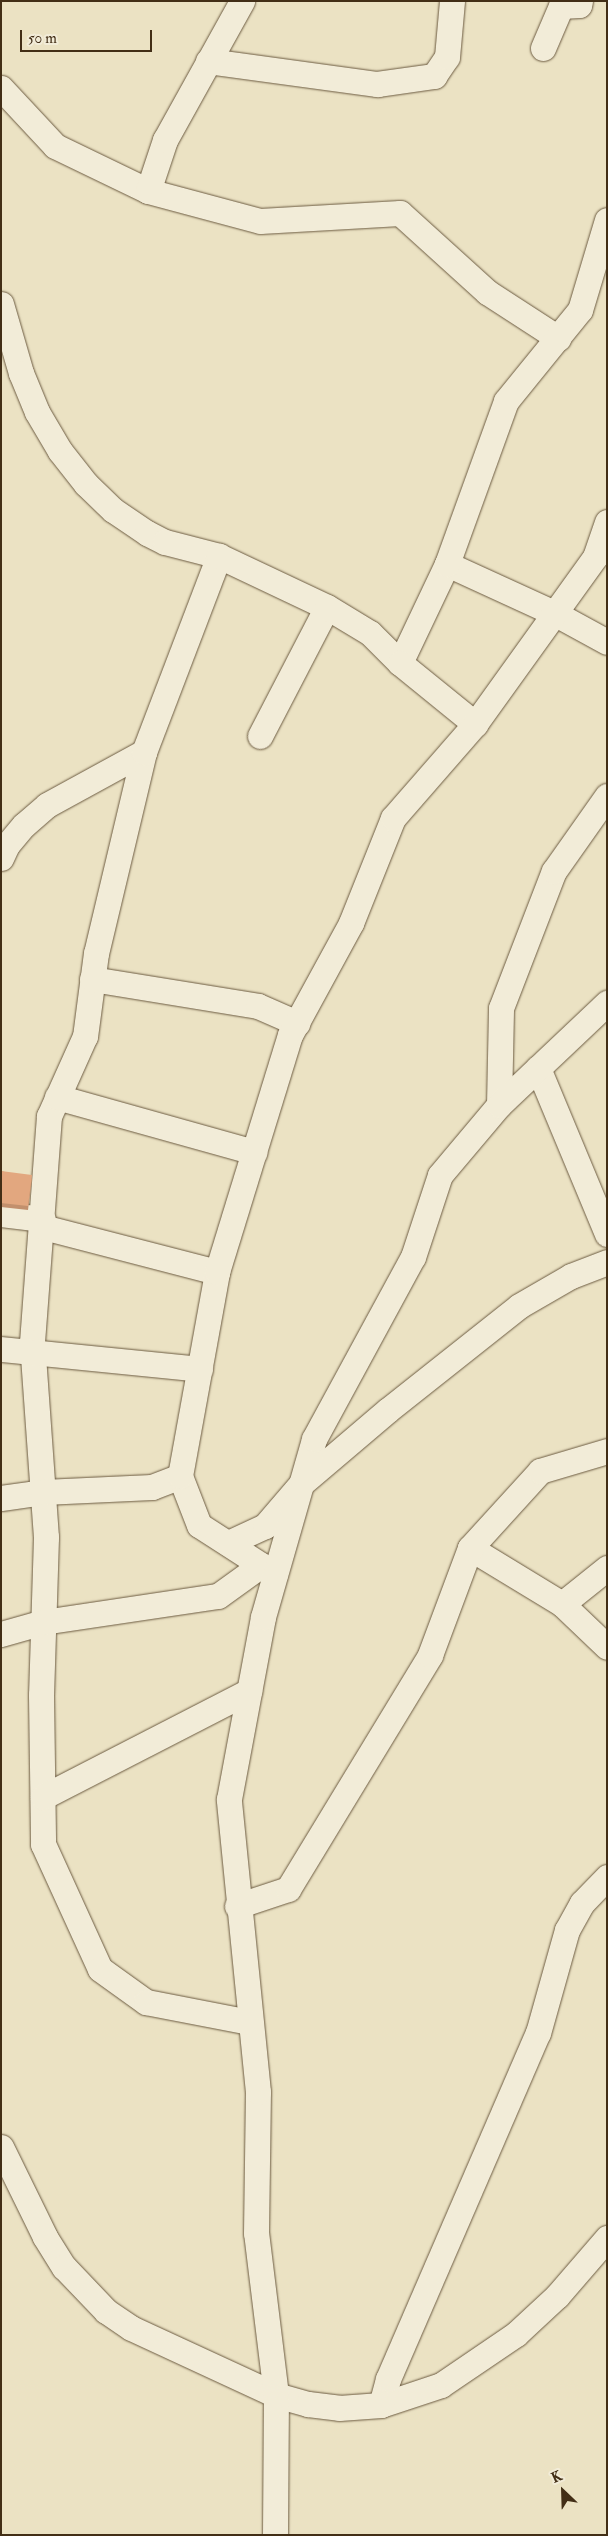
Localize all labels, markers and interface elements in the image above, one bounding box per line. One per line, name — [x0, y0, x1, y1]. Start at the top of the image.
scale bar — [22, 20, 155, 52]
text: 50 m — [28, 29, 57, 48]
north arrow — [538, 2466, 588, 2516]
text: K — [549, 2467, 565, 2487]

